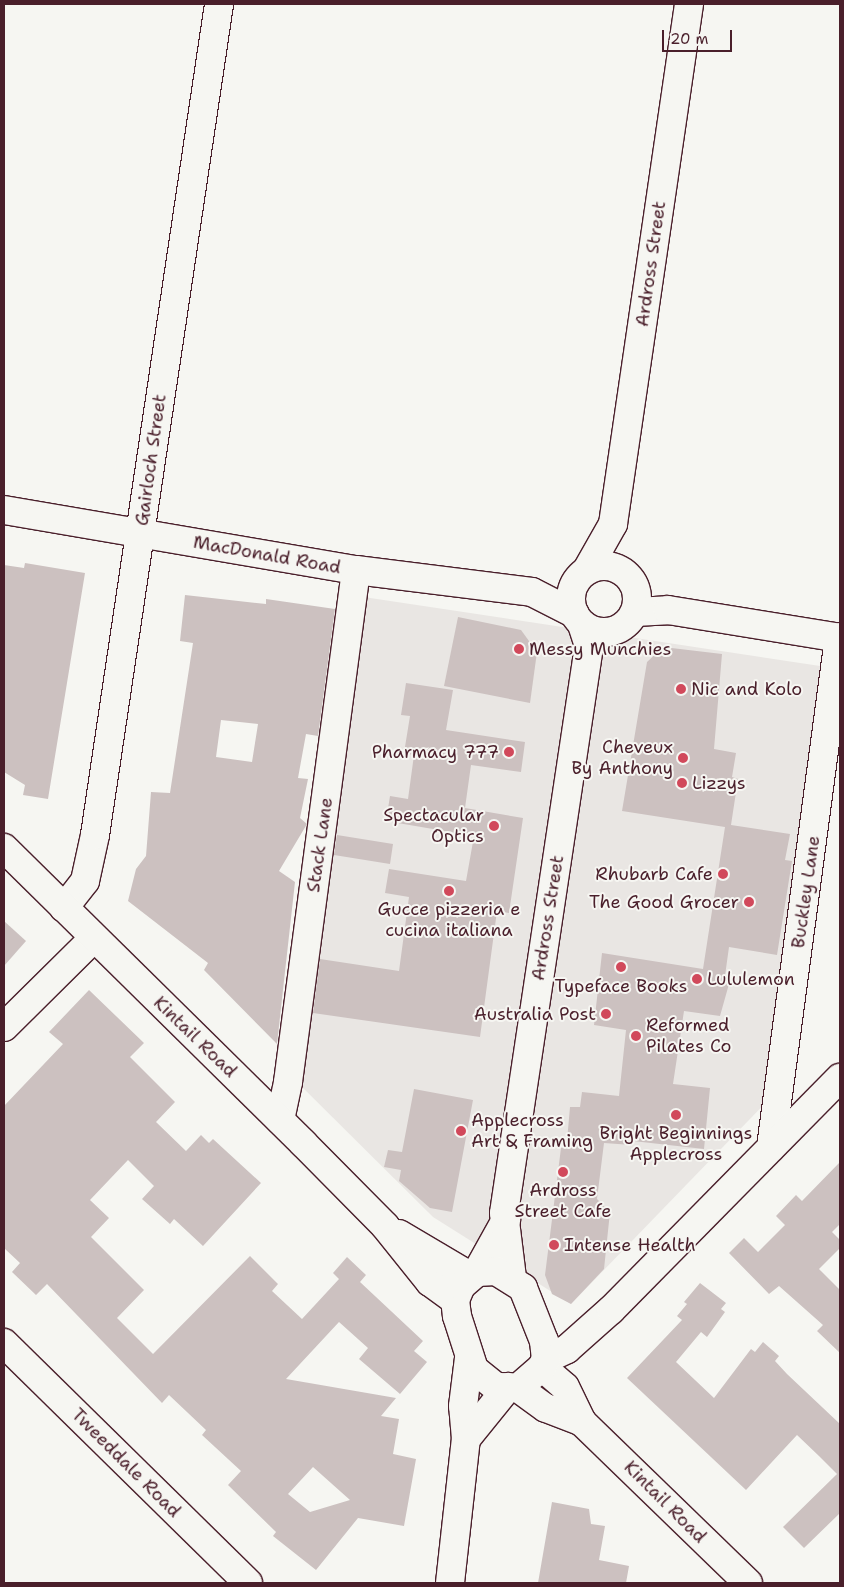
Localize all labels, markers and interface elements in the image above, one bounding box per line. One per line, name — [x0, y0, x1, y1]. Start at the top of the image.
scale bar — [664, 20, 734, 52]
text: 20 m — [670, 29, 709, 49]
street label: Ardross Street — [631, 200, 671, 328]
street label: Gairloch Street — [131, 393, 171, 527]
street label: MacDonald Road — [192, 531, 342, 579]
place label: Messy Munchies — [529, 638, 671, 660]
marker: Messy Munchies — [513, 643, 525, 655]
place label: Nic and Kolo — [691, 678, 802, 700]
marker: Nic and Kolo — [675, 683, 687, 695]
place label: Cheveux By Anthony — [571, 737, 673, 780]
place label: Pharmacy 777 — [372, 741, 499, 763]
marker: Pharmacy 777 — [503, 746, 515, 758]
marker: Cheveux By Anthony — [677, 752, 689, 764]
place label: Lizzys — [692, 772, 746, 794]
marker: Lizzys — [676, 777, 688, 789]
street label: Stack Lane — [303, 796, 337, 894]
place label: Spectacular Optics — [383, 805, 484, 848]
marker: Spectacular Optics — [488, 820, 500, 832]
street label: Buckley Lane — [787, 834, 825, 950]
street label: Ardross Street — [527, 854, 569, 982]
place label: Rhubarb Cafe — [595, 863, 713, 885]
marker: Rhubarb Cafe — [717, 868, 729, 880]
marker: Gucce pizzeria e cucina italiana — [443, 885, 455, 897]
place label: The Good Grocer — [589, 891, 739, 913]
marker: The Good Grocer — [743, 896, 755, 908]
place label: Gucce pizzeria e cucina italiana — [378, 899, 520, 942]
marker: Typeface Books — [615, 961, 627, 973]
place label: Lululemon — [707, 968, 795, 990]
marker: Lululemon — [691, 973, 703, 985]
place label: Typeface Books — [555, 975, 687, 997]
street label: Kintail Road — [149, 992, 241, 1082]
place label: Australia Post — [474, 1003, 596, 1025]
marker: Australia Post — [600, 1008, 612, 1020]
place label: Reformed Pilates Co — [646, 1015, 731, 1058]
marker: Reformed Pilates Co — [630, 1030, 642, 1042]
marker: Bright Beginnings Applecross — [670, 1109, 682, 1121]
place label: Applecross Art & Framing — [471, 1110, 593, 1152]
place label: Bright Beginnings Applecross — [600, 1123, 752, 1166]
marker: Applecross Art & Framing — [455, 1125, 467, 1137]
marker: Ardross Street Cafe — [557, 1166, 569, 1178]
place label: Ardross Street Cafe — [515, 1180, 611, 1222]
place label: Intense Health — [564, 1234, 696, 1256]
marker: Intense Health — [548, 1239, 560, 1251]
street label: Tweeddale Road — [67, 1404, 185, 1522]
street label: Kintail Road — [619, 1456, 711, 1548]

